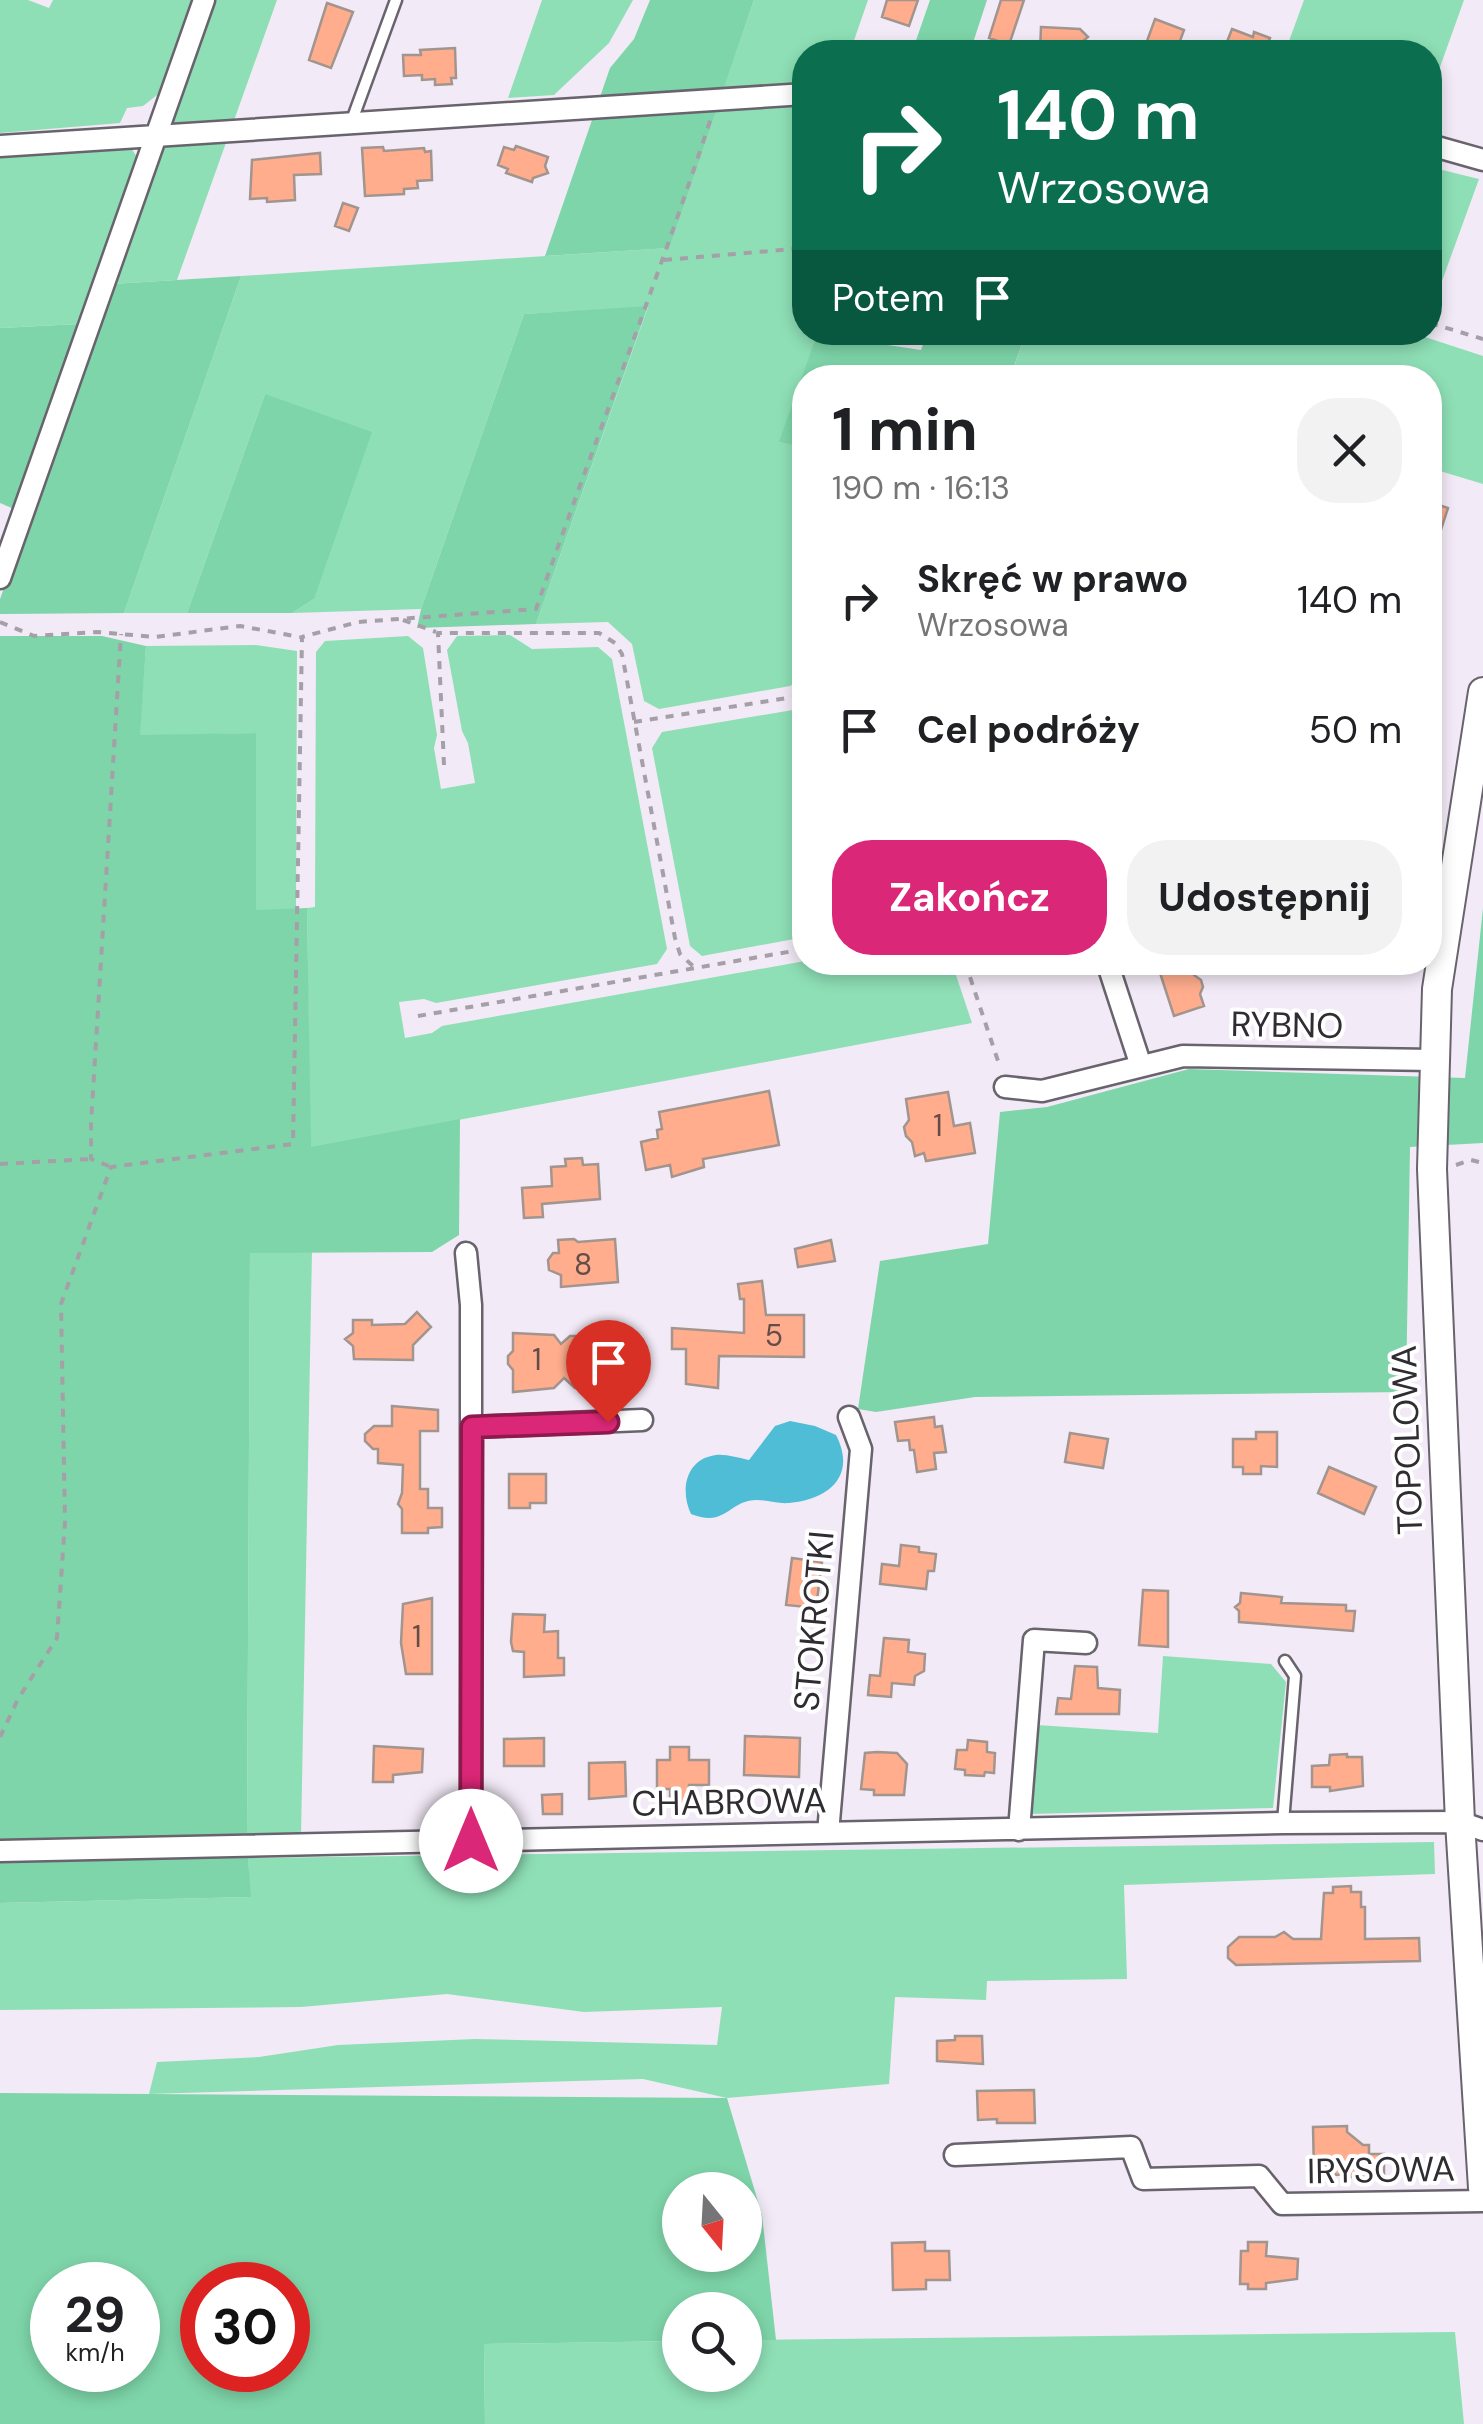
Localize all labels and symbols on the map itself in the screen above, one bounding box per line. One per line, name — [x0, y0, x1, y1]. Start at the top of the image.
street label: RYBNO — [1230, 1001, 1344, 1049]
house number: 1 — [933, 1106, 943, 1145]
house number: 8 — [574, 1245, 592, 1284]
house number: 5 — [765, 1316, 783, 1355]
pin — [566, 1320, 651, 1423]
house number: 1 — [532, 1340, 542, 1379]
street label: TOPOLOWA — [1381, 1344, 1433, 1536]
street label: STOKROTKI — [783, 1529, 845, 1713]
house number: 1 — [412, 1617, 422, 1656]
street label: CHABROWA — [631, 1777, 827, 1827]
position arrow — [419, 1789, 523, 1893]
street label: IRYSOWA — [1307, 2146, 1455, 2194]
north arrow — [662, 2172, 762, 2272]
speed limit sign: 30 — [180, 2262, 310, 2392]

